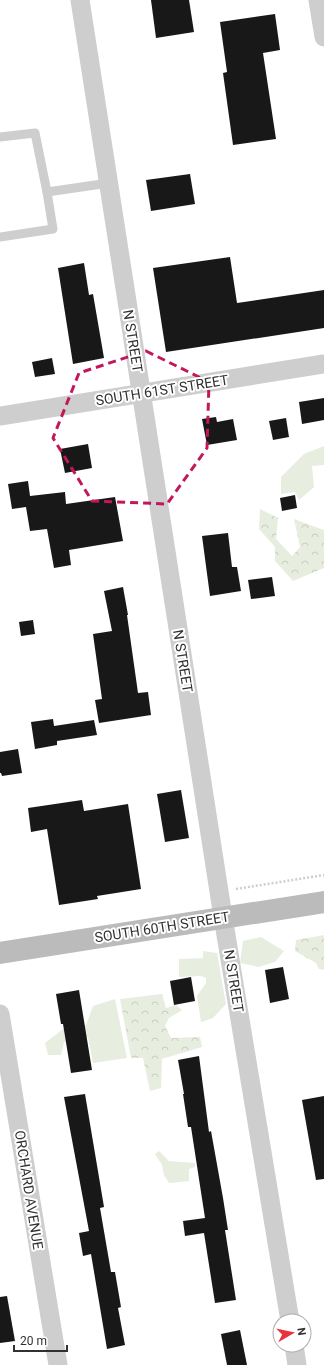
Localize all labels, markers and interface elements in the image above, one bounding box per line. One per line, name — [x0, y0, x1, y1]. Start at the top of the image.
street label: N STREET — [120, 309, 146, 374]
street label: SOUTH 61ST STREET — [95, 372, 230, 408]
street label: N STREET — [170, 629, 196, 694]
street label: SOUTH 60TH STREET — [94, 908, 231, 946]
street label: N STREET — [221, 949, 247, 1014]
street label: ORCHARD AVENUE — [12, 1129, 46, 1251]
north arrow — [272, 1313, 312, 1353]
scale bar — [14, 1327, 67, 1353]
text: N — [294, 1327, 308, 1337]
text: 20 m — [20, 1334, 47, 1348]

